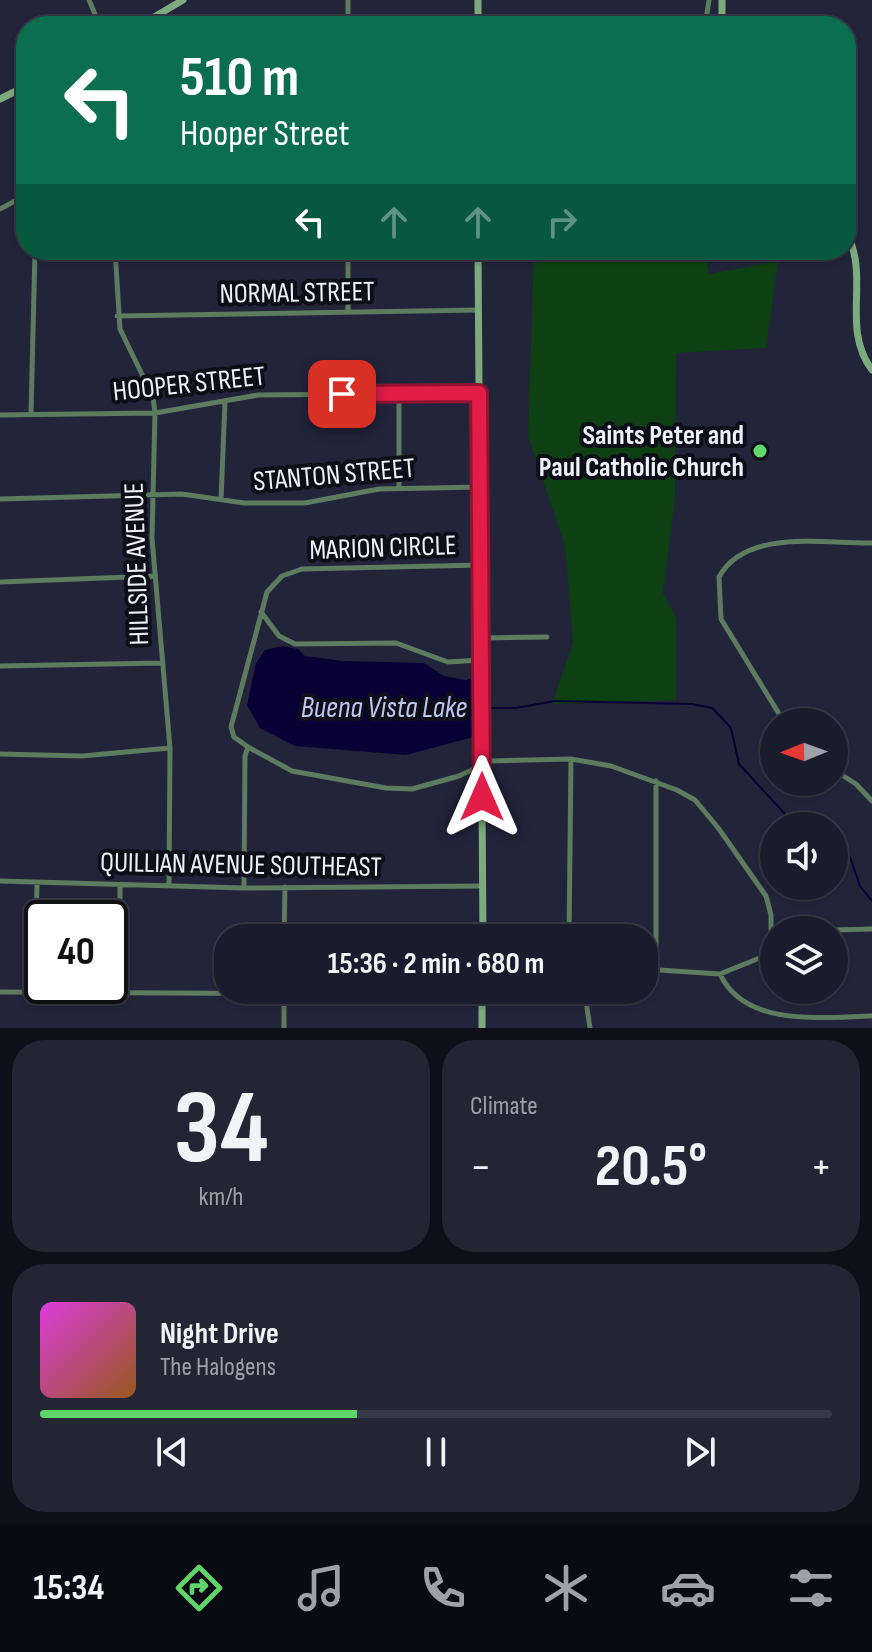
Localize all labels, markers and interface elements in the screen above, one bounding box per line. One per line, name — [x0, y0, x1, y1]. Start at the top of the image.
text: 510 m — [180, 45, 299, 112]
icon: left — [48, 48, 152, 152]
text: Hooper Street — [180, 113, 350, 156]
icon: left — [288, 200, 332, 244]
icon: ahead — [372, 200, 416, 244]
icon: ahead — [456, 200, 500, 244]
icon: right — [540, 200, 584, 244]
street label: NORMAL STREET — [219, 275, 375, 311]
street label: HOOPER STREET — [111, 360, 267, 408]
pin — [308, 360, 376, 428]
icon: arrive — [320, 372, 364, 416]
place label: Saints Peter and Paul Catholic Church — [539, 419, 744, 484]
marker: Saints Peter and Paul Catholic Church — [751, 442, 769, 460]
street label: STANTON STREET — [252, 451, 416, 499]
street label: HILLSIDE AVENUE — [118, 482, 156, 646]
street label: MARION CIRCLE — [309, 529, 457, 567]
water label: Buena Vista Lake — [301, 690, 468, 726]
north arrow — [760, 708, 848, 796]
map controls — [760, 708, 848, 1004]
position arrow — [440, 755, 524, 839]
button: sound — [760, 812, 848, 900]
street label: QUILLIAN AVENUE SOUTHEAST — [100, 846, 382, 884]
speed limit sign: 40 — [24, 900, 128, 1004]
button: layers — [760, 916, 848, 1004]
text: 15:36 · 2 min · 680 m — [328, 946, 544, 982]
text: 34 — [173, 1067, 269, 1192]
text: Climate — [470, 1091, 538, 1122]
text: 20.5° — [595, 1131, 707, 1203]
text: − — [470, 1141, 492, 1194]
text: + — [810, 1141, 832, 1194]
text: km/h — [199, 1182, 243, 1213]
text: Night Drive — [160, 1316, 279, 1352]
text: The Halogens — [160, 1352, 276, 1383]
icon: previous — [150, 1430, 194, 1474]
icon: pause — [414, 1430, 458, 1474]
icon: next — [678, 1430, 722, 1474]
icon: directions — [171, 1560, 227, 1616]
icon: music — [293, 1560, 349, 1616]
icon: phone — [415, 1560, 471, 1616]
icon: climate — [538, 1560, 594, 1616]
icon: car — [660, 1560, 716, 1616]
icon: filters — [783, 1560, 839, 1616]
text: 15:34 — [33, 1567, 104, 1610]

